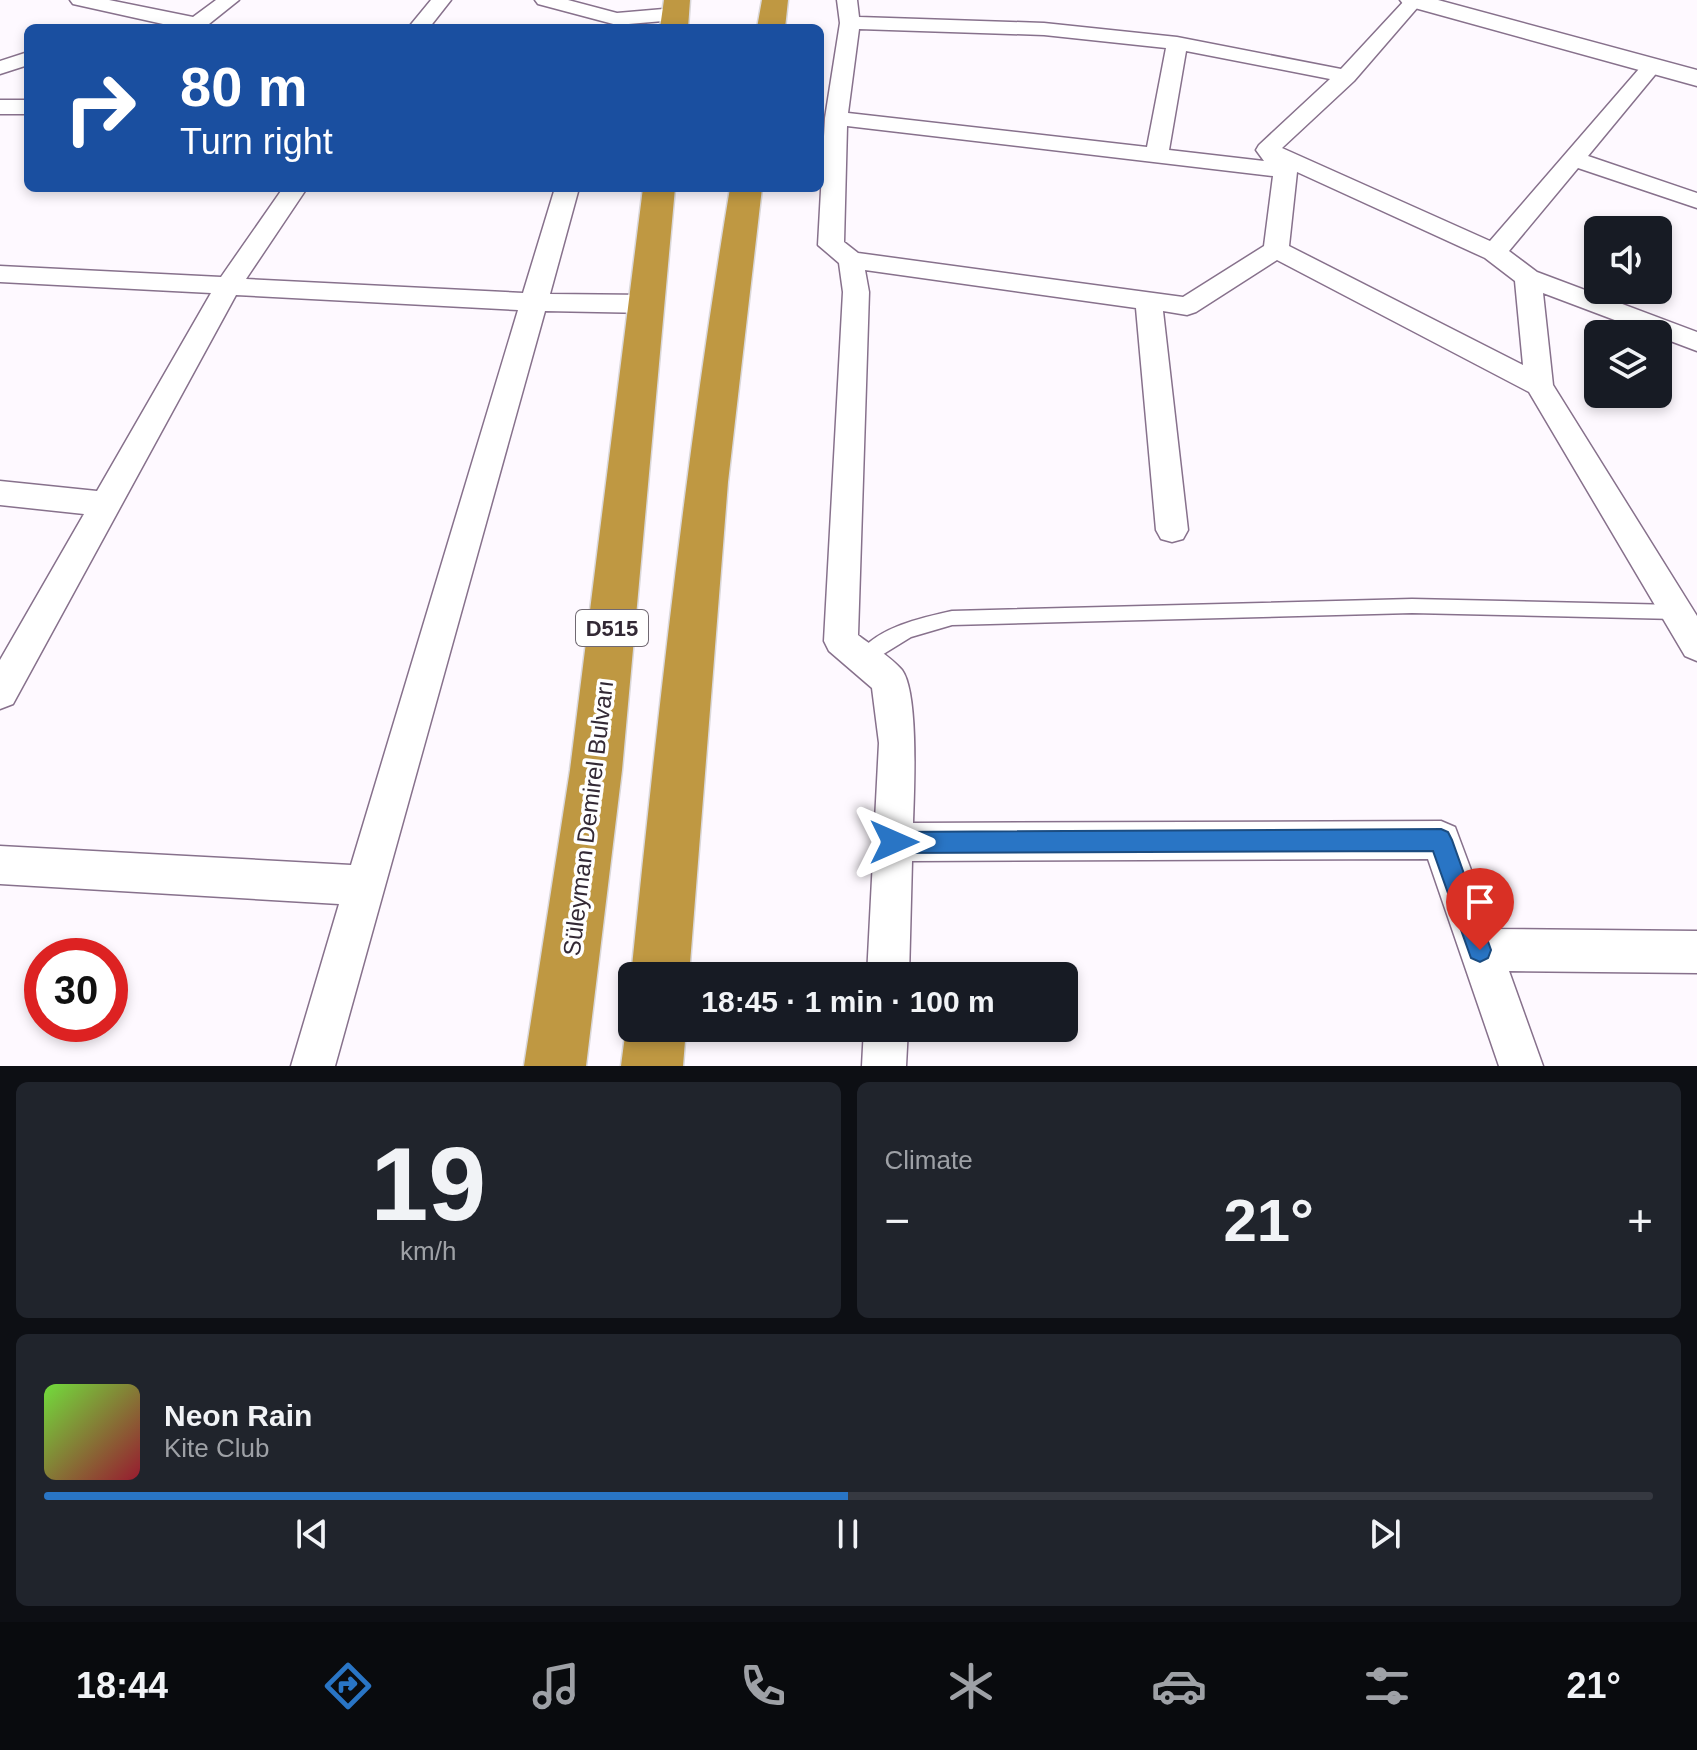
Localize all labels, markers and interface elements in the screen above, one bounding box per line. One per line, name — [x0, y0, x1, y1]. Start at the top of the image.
text: 80 m — [180, 55, 308, 118]
icon: right — [48, 56, 152, 160]
text: Turn right — [180, 121, 333, 162]
map controls — [1584, 216, 1672, 408]
button: sound — [1584, 216, 1672, 304]
button: layers — [1584, 320, 1672, 408]
road number: D515 — [576, 610, 648, 646]
street label: Süleyman Demirel Bulvarı — [558, 679, 618, 957]
position arrow — [852, 800, 936, 884]
pin — [1446, 868, 1514, 950]
icon: arrive — [1458, 880, 1502, 924]
speed limit sign: 30 — [24, 938, 128, 1042]
text: 18:45 · 1 min · 100 m — [701, 985, 995, 1018]
text: 19 — [370, 1126, 486, 1242]
text: Climate — [885, 1145, 973, 1175]
text: 21° — [1223, 1187, 1314, 1254]
text: − — [885, 1196, 910, 1245]
text: + — [1627, 1196, 1653, 1245]
text: km/h — [400, 1236, 456, 1266]
text: Neon Rain — [164, 1399, 312, 1432]
text: Kite Club — [164, 1433, 270, 1463]
icon: previous — [290, 1512, 334, 1556]
icon: pause — [826, 1512, 870, 1556]
icon: next — [1363, 1512, 1407, 1556]
icon: directions — [320, 1658, 376, 1714]
icon: music — [528, 1658, 584, 1714]
icon: phone — [735, 1658, 791, 1714]
icon: climate — [943, 1658, 999, 1714]
icon: car — [1151, 1658, 1207, 1714]
icon: filters — [1359, 1658, 1415, 1714]
text: 18:44 — [76, 1665, 168, 1706]
text: 21° — [1567, 1665, 1621, 1706]

